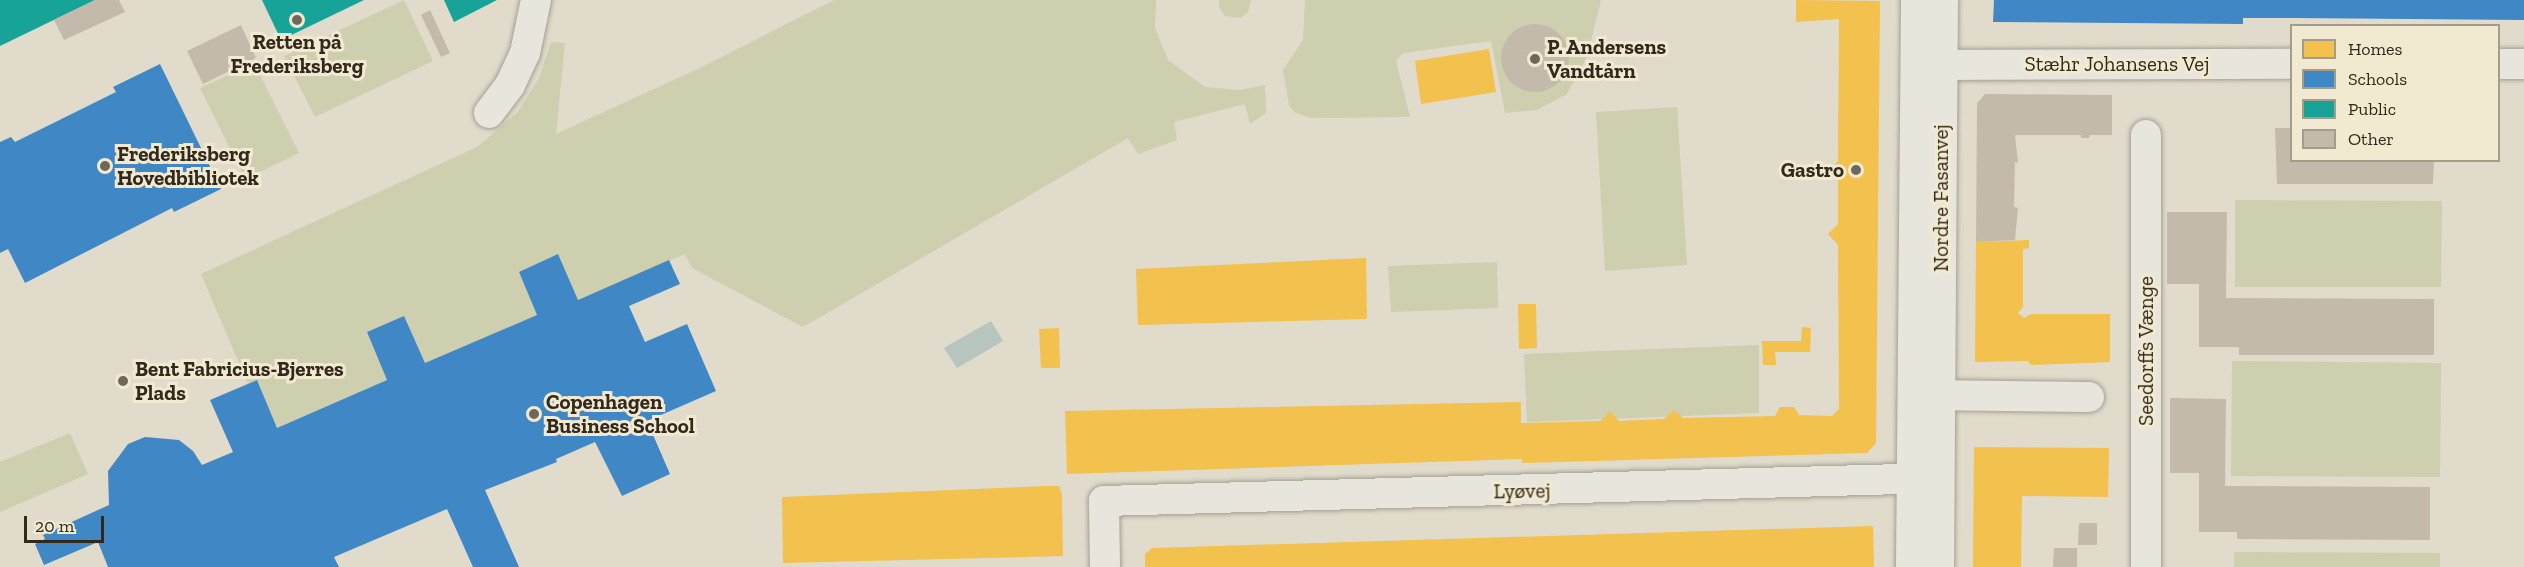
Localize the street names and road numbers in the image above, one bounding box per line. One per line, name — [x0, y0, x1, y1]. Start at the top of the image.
street label: Stæhr Johansens Vej — [2024, 51, 2210, 77]
street label: Nordre Fasanvej — [1928, 124, 1954, 272]
street label: Seedorffs Vænge — [2133, 276, 2159, 426]
street label: Lyøvej — [1493, 478, 1551, 504]

